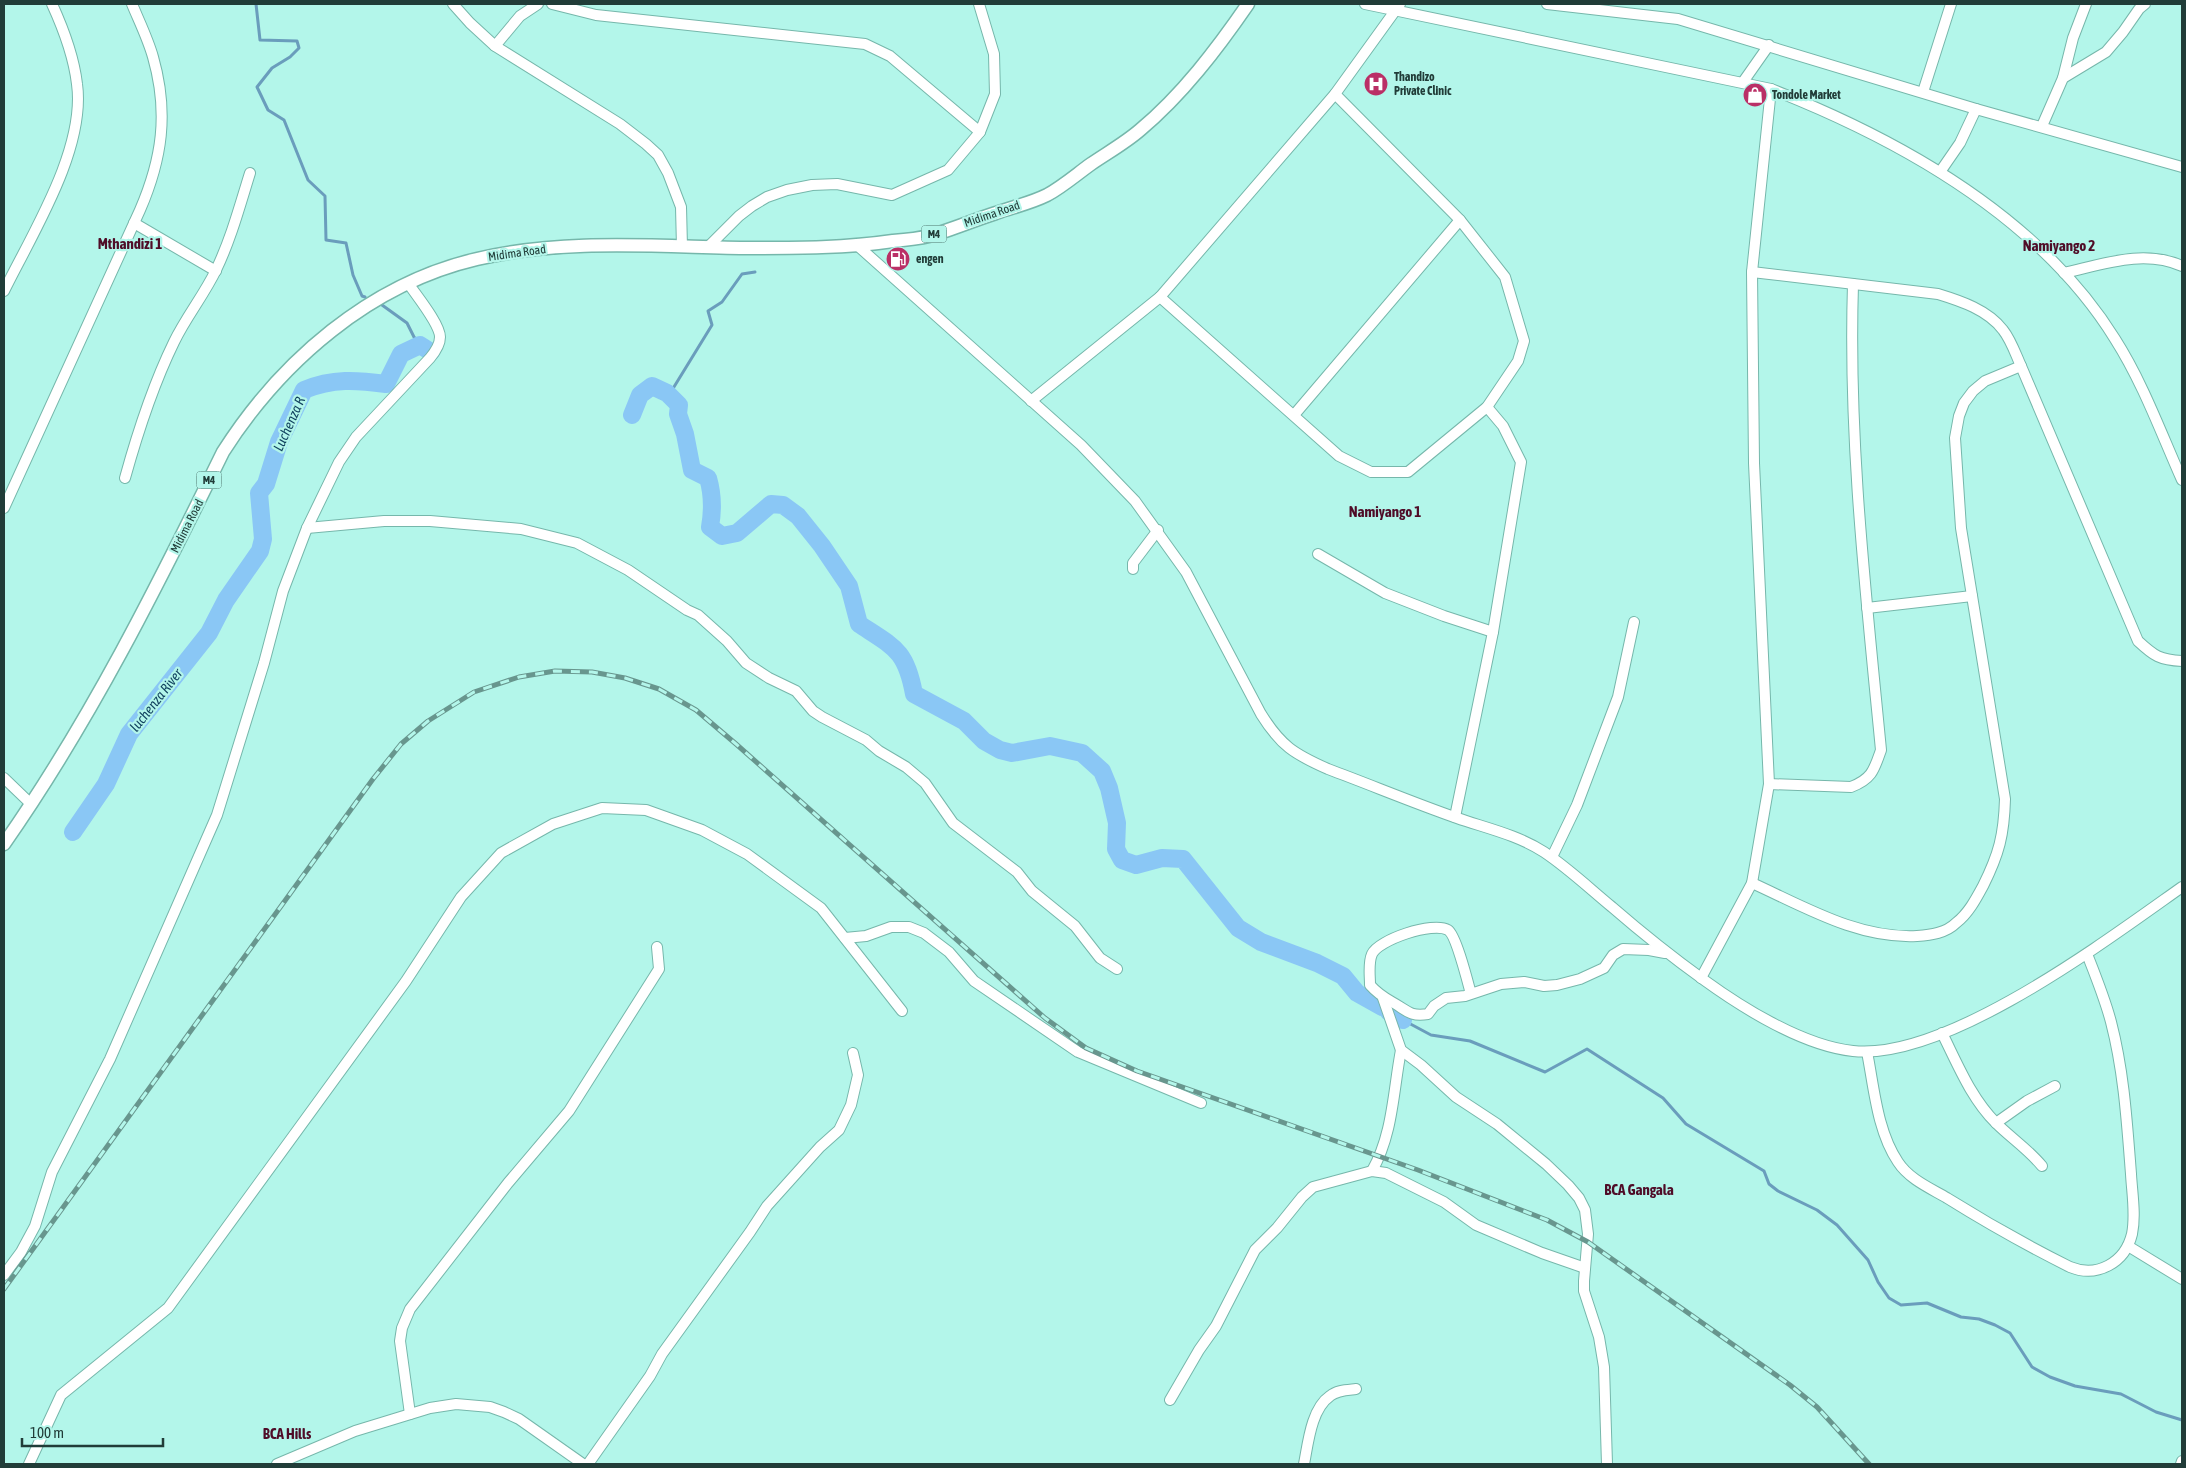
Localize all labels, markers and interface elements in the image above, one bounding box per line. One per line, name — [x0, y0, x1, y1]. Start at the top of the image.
place label: Thandizo Private Clinic — [1394, 70, 1452, 98]
hospital icon: Thandizo Private Clinic — [1363, 71, 1389, 97]
shop icon: Tondole Market — [1742, 82, 1768, 108]
place label: Tondole Market — [1772, 88, 1841, 102]
street label: Midima Road — [962, 198, 1022, 230]
road number: M4 — [922, 225, 946, 242]
district label: Mthandizi 1 — [98, 235, 162, 252]
district label: Namiyango 2 — [2023, 237, 2095, 254]
street label: Midima Road — [487, 242, 547, 264]
fuel station icon: engen — [885, 246, 911, 272]
place label: engen — [916, 252, 944, 266]
water label: Luchenza R — [270, 394, 308, 454]
road number: M4 — [196, 472, 222, 488]
street label: Midima Road — [168, 497, 206, 555]
district label: Namiyango 1 — [1349, 503, 1421, 520]
water label: luchenza River — [127, 665, 186, 735]
district label: BCA Gangala — [1604, 1181, 1674, 1198]
scale bar — [22, 1416, 164, 1448]
text: 100 m — [30, 1424, 64, 1441]
district label: BCA Hills — [263, 1425, 312, 1442]

